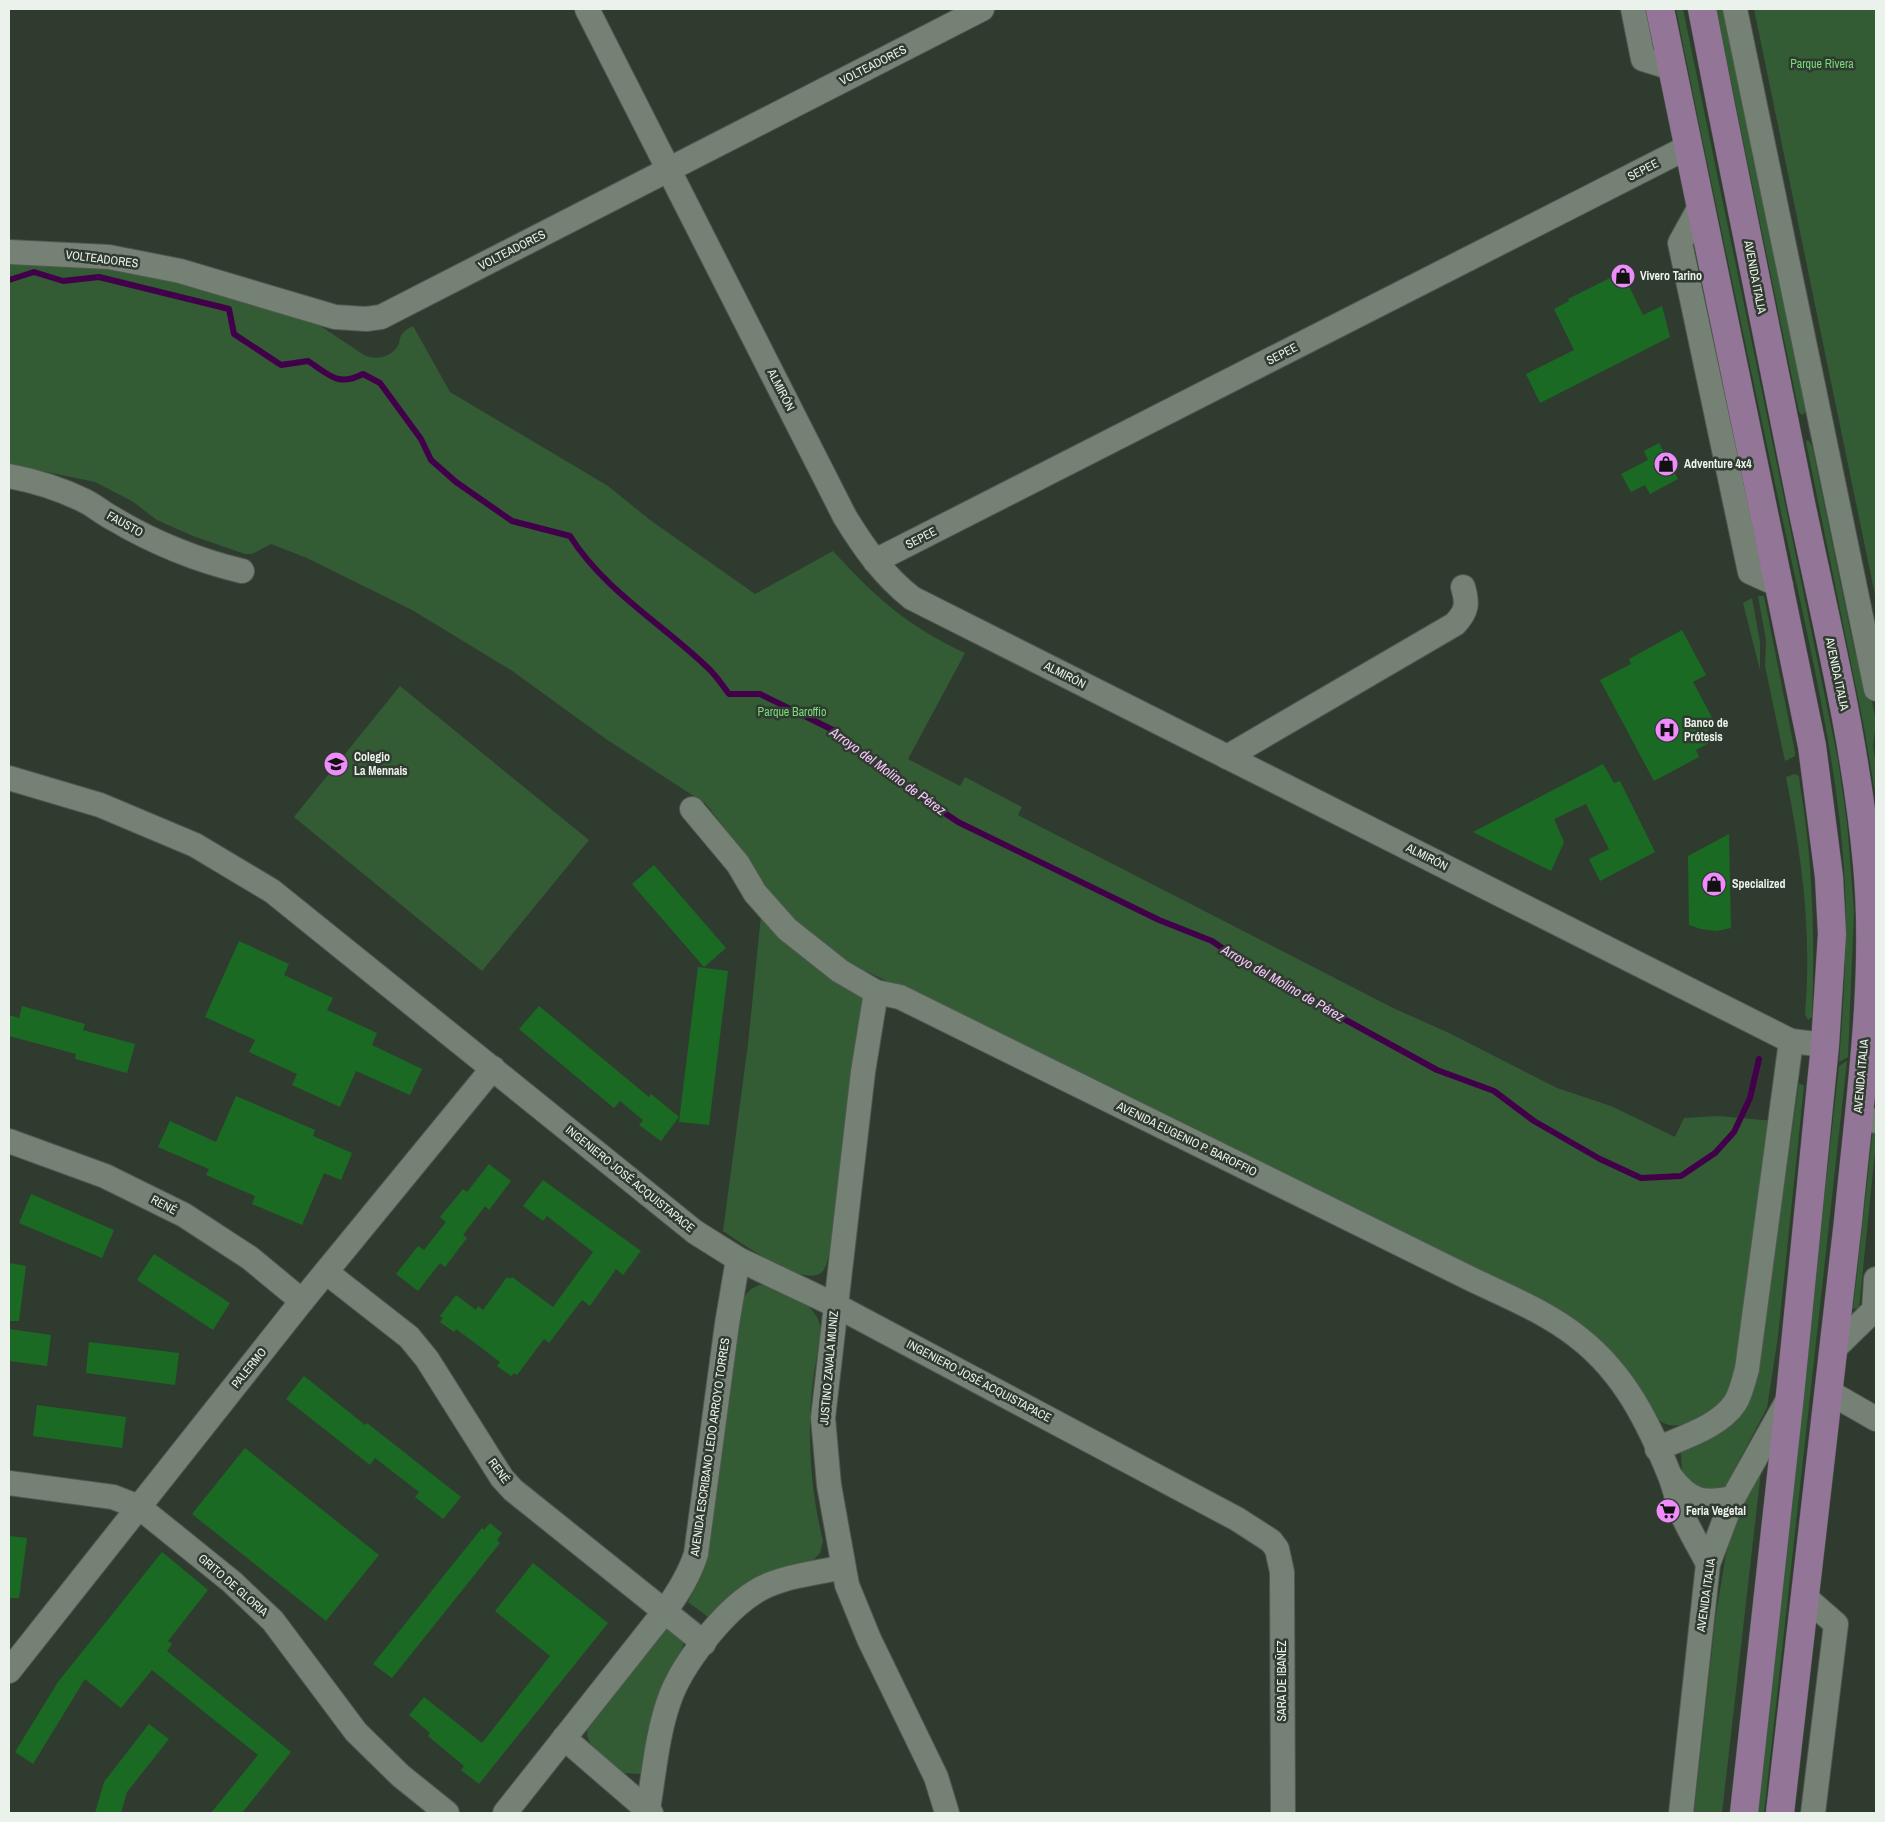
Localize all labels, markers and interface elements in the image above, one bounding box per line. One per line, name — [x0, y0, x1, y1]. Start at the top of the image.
street label: VOLTEADORES — [837, 41, 910, 89]
park label: Parque Rivera — [1790, 56, 1854, 72]
street label: SEPEE — [1625, 155, 1661, 185]
street label: VOLTEADORES — [476, 226, 549, 274]
street label: AVENIDA ITALIA — [1740, 238, 1770, 315]
street label: VOLTEADORES — [65, 247, 140, 271]
shop icon: Vivero Tarino — [1610, 263, 1636, 289]
place label: Vivero Tarino — [1640, 268, 1702, 284]
street label: SEPEE — [1264, 339, 1300, 369]
street label: ALMIRÓN — [763, 365, 798, 414]
shop icon: Adventure 4x4 — [1653, 451, 1679, 477]
place label: Adventure 4x4 — [1684, 456, 1752, 472]
street label: FAUSTO — [104, 507, 146, 541]
street label: SEPEE — [903, 523, 939, 553]
street label: AVENIDA ITALIA — [1821, 635, 1853, 712]
street label: ALMIRÓN — [1040, 657, 1089, 692]
park label: Parque Baroffio — [758, 704, 826, 720]
place label: Banco de Prótesis — [1684, 715, 1729, 745]
hospital icon: Banco de Prótesis — [1654, 717, 1680, 743]
water label: Arroyo del Molino de Pérez — [826, 722, 950, 819]
place label: Colegio La Mennais — [354, 749, 408, 779]
school or university icon: Colegio La Mennais — [323, 751, 349, 777]
street label: ALMIRÓN — [1402, 839, 1451, 874]
shop icon: Specialized — [1701, 871, 1727, 897]
place label: Specialized — [1732, 876, 1786, 892]
water label: Arroyo del Molino de Pérez — [1217, 940, 1348, 1026]
street label: AVENIDA ITALIA — [1850, 1038, 1872, 1115]
street label: AVENIDA EUGENIO P. BAROFFIO — [1113, 1098, 1260, 1180]
street label: INGENIERO JOSÉ ACQUISTAPACE — [562, 1122, 698, 1236]
street label: RENÉ — [148, 1192, 180, 1218]
street label: JUSTINO ZAVALA MUNIZ — [816, 1310, 842, 1426]
street label: AVENIDA ESCRIBANO LEDO ARROYO TORRES — [687, 1336, 733, 1558]
street label: INGENIERO JOSÉ ACQUISTAPACE — [904, 1336, 1054, 1426]
street label: PALERMO — [228, 1344, 270, 1391]
street label: RENÉ — [484, 1455, 514, 1487]
supermarket icon: Feria Vegetal — [1655, 1498, 1681, 1524]
place label: Feria Vegetal — [1686, 1503, 1746, 1519]
street label: GRITO DE GLORIA — [195, 1550, 272, 1620]
street label: AVENIDA ITALIA — [1693, 1557, 1719, 1634]
street label: SARA DE IBAÑEZ — [1274, 1641, 1290, 1721]

